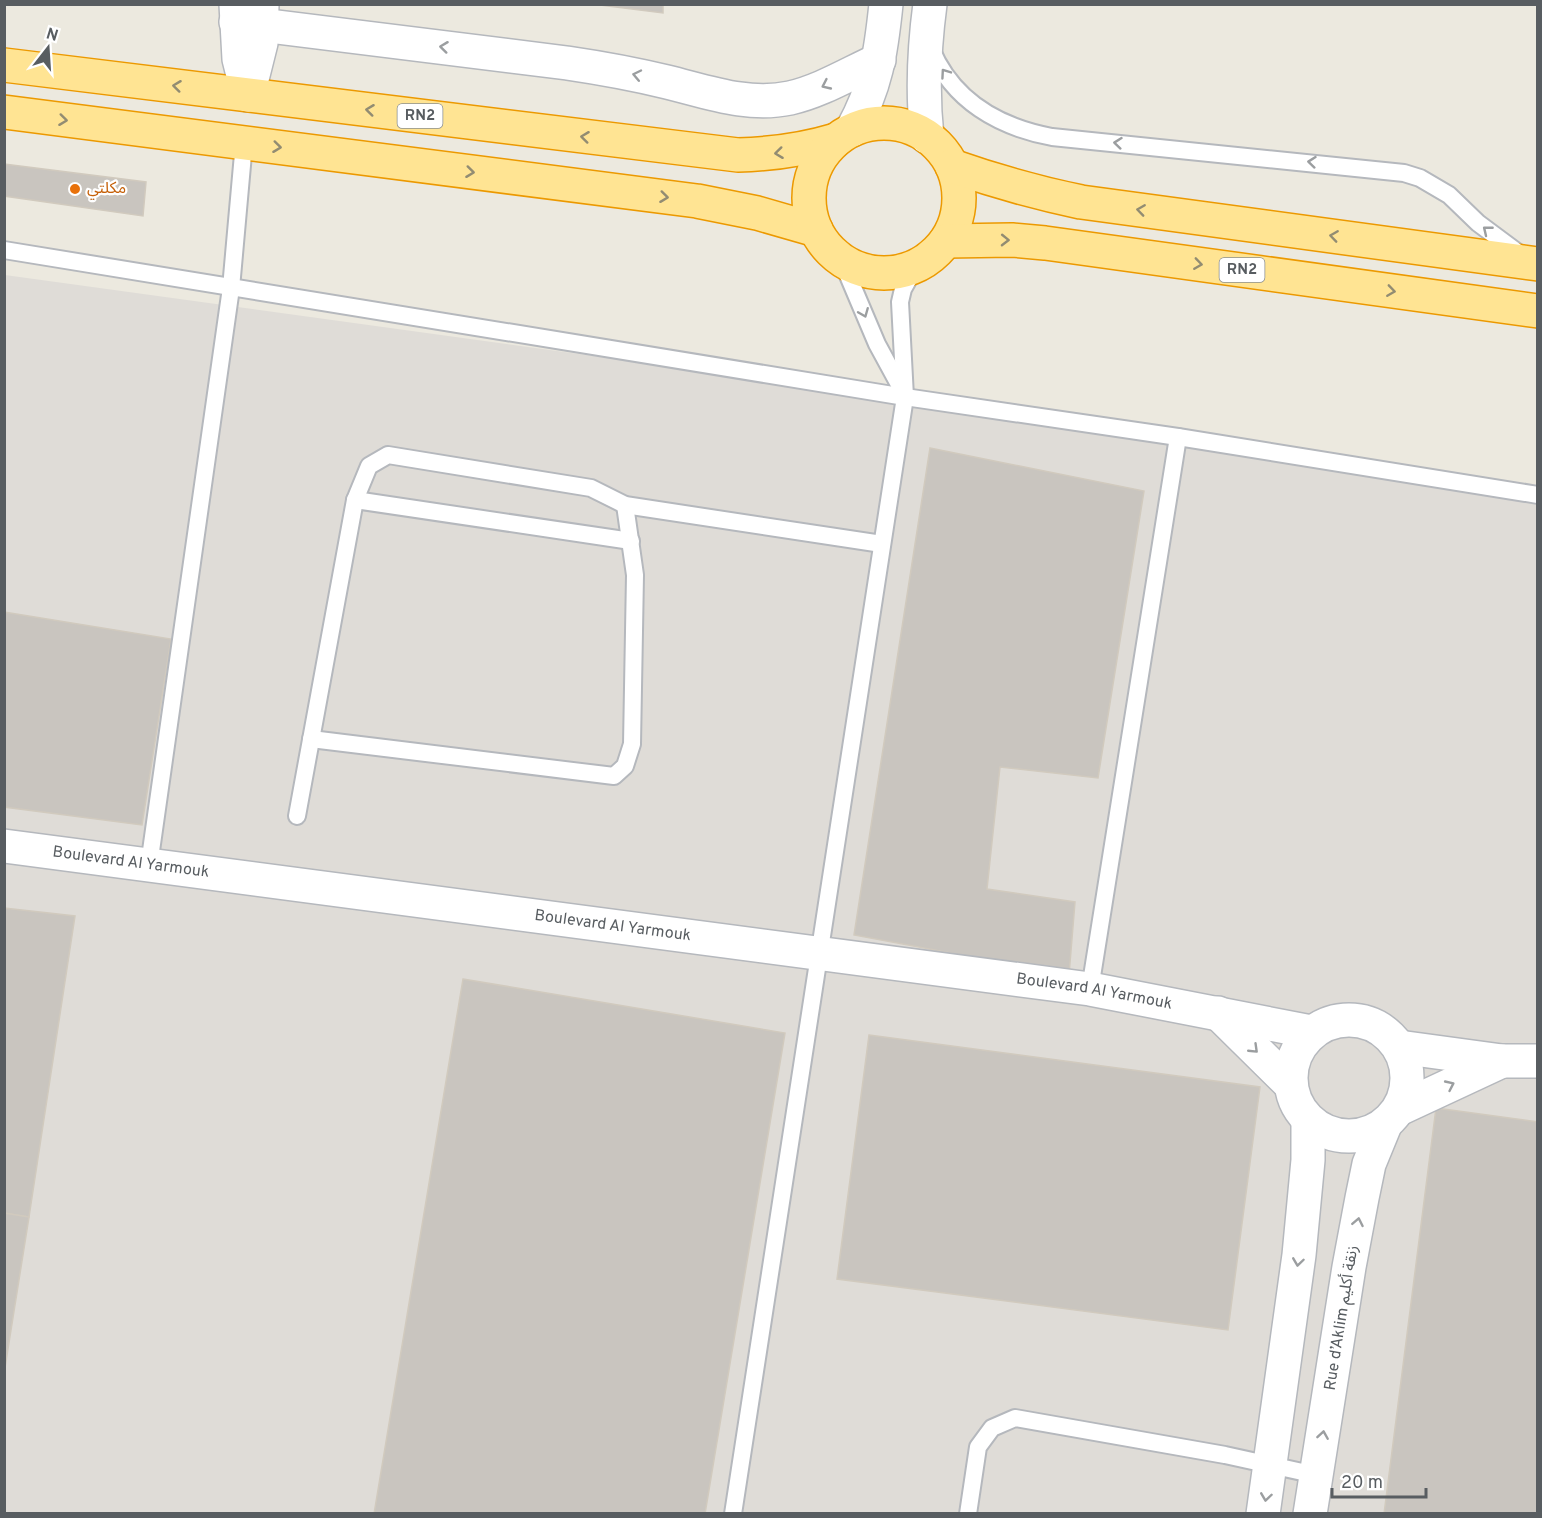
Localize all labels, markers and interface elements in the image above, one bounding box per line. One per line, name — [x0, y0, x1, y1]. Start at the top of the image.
north arrow — [18, 18, 78, 78]
text: N — [43, 24, 60, 47]
one-way arrow — [439, 41, 448, 54]
one-way arrow — [940, 69, 952, 79]
one-way arrow — [632, 70, 642, 83]
one-way arrow — [822, 77, 833, 89]
one-way arrow — [172, 80, 181, 93]
one-way arrow — [366, 104, 375, 117]
road number: RN2 — [398, 104, 442, 128]
one-way arrow — [58, 113, 67, 125]
one-way arrow — [580, 131, 589, 143]
one-way arrow — [1113, 137, 1122, 150]
one-way arrow — [272, 141, 281, 153]
one-way arrow — [774, 146, 783, 158]
one-way arrow — [1307, 156, 1316, 169]
one-way arrow — [466, 165, 475, 178]
place label: مكلتي — [87, 179, 126, 200]
marker: مكلتي — [68, 182, 82, 196]
one-way arrow — [659, 190, 668, 202]
one-way arrow — [1136, 205, 1145, 217]
one-way arrow — [1483, 226, 1494, 237]
one-way arrow — [1329, 231, 1338, 243]
one-way arrow — [1000, 234, 1009, 246]
one-way arrow — [1193, 258, 1203, 270]
road number: RN2 — [1220, 258, 1264, 282]
one-way arrow — [1386, 284, 1396, 296]
one-way arrow — [857, 307, 869, 318]
street label: Boulevard Al Yarmouk — [51, 842, 210, 883]
street label: Boulevard Al Yarmouk — [533, 906, 692, 946]
street label: Boulevard Al Yarmouk — [1015, 969, 1174, 1015]
one-way arrow — [1246, 1041, 1257, 1052]
one-way arrow — [1444, 1081, 1455, 1093]
one-way arrow — [1351, 1217, 1364, 1227]
street label: Rue d’Aklim زنقة أكليم — [1320, 1244, 1364, 1392]
one-way arrow — [1293, 1258, 1305, 1267]
one-way arrow — [1316, 1430, 1328, 1440]
scale bar — [1332, 1461, 1426, 1499]
text: 20 m — [1341, 1472, 1383, 1495]
one-way arrow — [1260, 1493, 1272, 1502]

